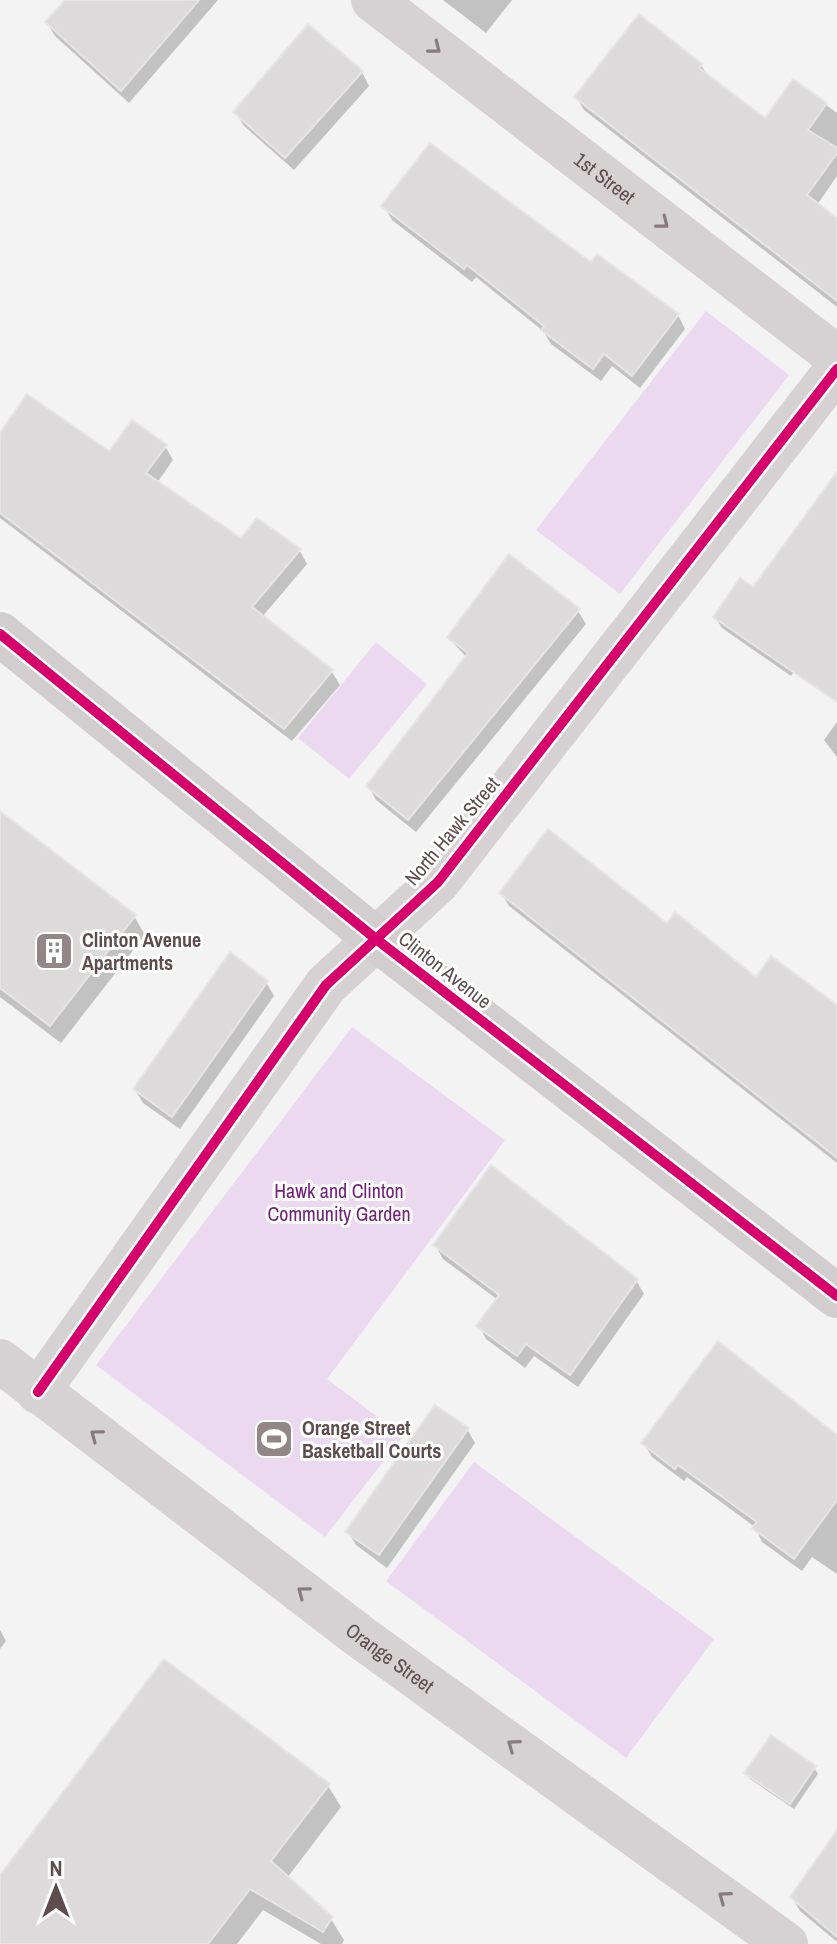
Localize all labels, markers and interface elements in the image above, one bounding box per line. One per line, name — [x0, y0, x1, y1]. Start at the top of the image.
one-way arrow — [426, 38, 441, 52]
street label: 1st Street — [569, 146, 641, 210]
one-way arrow — [654, 214, 669, 228]
street label: North Hawk Street — [398, 770, 505, 891]
street label: Clinton Avenue — [393, 925, 497, 1014]
place label: Clinton Avenue Apartments — [82, 926, 201, 976]
building icon: Clinton Avenue Apartments — [33, 930, 75, 972]
park label: Hawk and Clinton Community Garden — [267, 1177, 411, 1227]
place label: Orange Street Basketball Courts — [302, 1414, 441, 1464]
sports icon: Orange Street Basketball Courts — [253, 1418, 295, 1460]
one-way arrow — [90, 1431, 104, 1445]
one-way arrow — [297, 1588, 312, 1602]
street label: Orange Street — [340, 1616, 440, 1699]
one-way arrow — [507, 1741, 522, 1755]
north arrow — [16, 1848, 96, 1928]
text: N — [49, 1853, 63, 1883]
one-way arrow — [719, 1892, 733, 1907]

